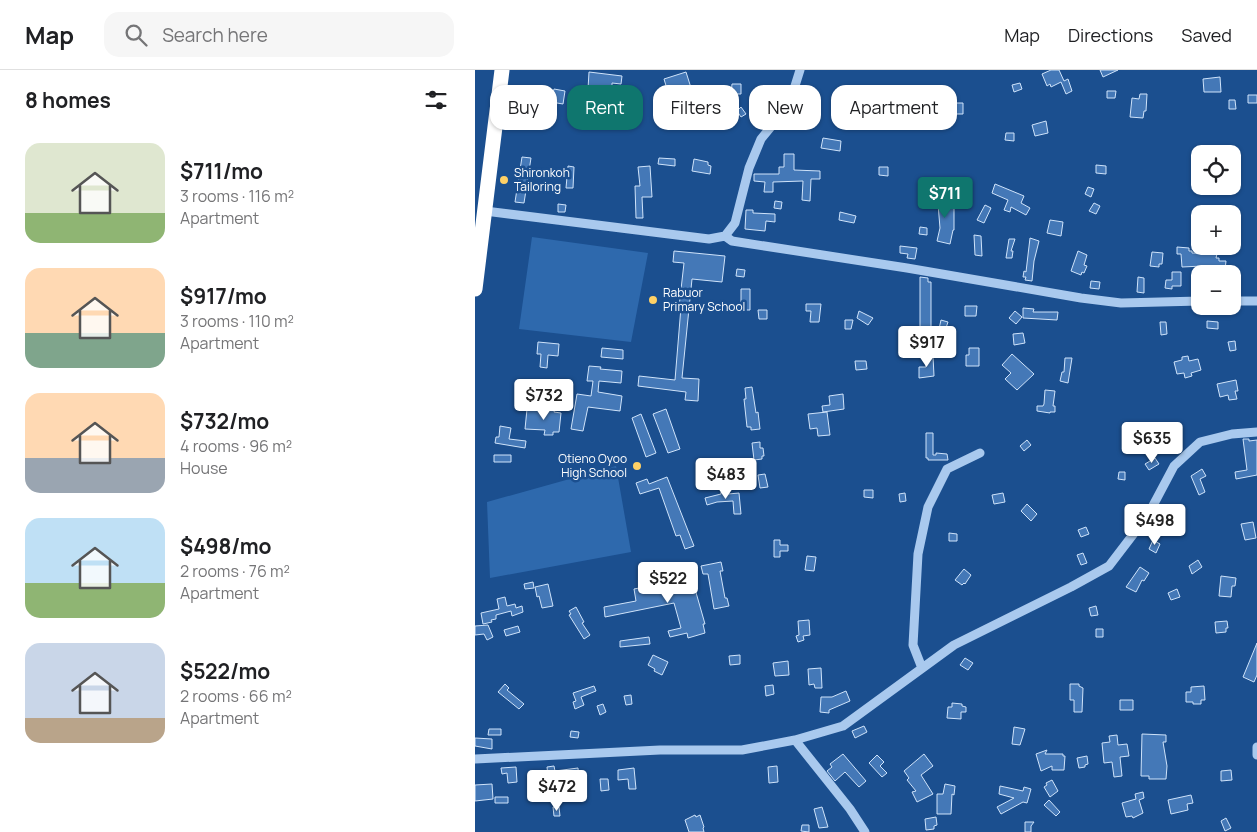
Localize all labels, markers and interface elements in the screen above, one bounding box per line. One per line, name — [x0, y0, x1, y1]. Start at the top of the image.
search box — [104, 12, 454, 57]
text: Map — [25, 18, 74, 51]
icon: search — [122, 21, 150, 49]
text: Search here — [162, 22, 268, 48]
text: Map — [1004, 23, 1040, 47]
text: Directions — [1068, 23, 1153, 47]
text: Saved — [1181, 23, 1232, 47]
chip: Buy — [490, 85, 557, 130]
chip: Rent — [567, 85, 643, 130]
chip: Filters — [653, 85, 739, 130]
chip: New — [749, 85, 821, 130]
chip: Apartment — [831, 85, 957, 130]
text: 8 homes — [25, 86, 111, 114]
icon: filters — [422, 86, 450, 114]
map controls — [1191, 145, 1241, 315]
button: locate — [1191, 145, 1241, 195]
text: $711/mo — [180, 157, 263, 185]
icon: home — [65, 163, 125, 223]
place label: Shironkoh Tailoring — [514, 164, 570, 195]
marker: Shironkoh Tailoring — [498, 174, 510, 186]
pin: $711 — [915, 176, 975, 219]
text: $711 — [929, 182, 961, 204]
text: 3 rooms · 116 m² — [180, 185, 294, 207]
button: + — [1191, 205, 1241, 255]
text: Apartment — [180, 207, 259, 229]
button: − — [1191, 265, 1241, 315]
text: $917/mo — [180, 282, 267, 310]
place label: Rabuor Primary School — [663, 284, 745, 315]
icon: home — [65, 288, 125, 348]
marker: Rabuor Primary School — [647, 294, 659, 306]
text: 3 rooms · 110 m² — [180, 310, 294, 332]
pin: $917 — [897, 326, 957, 368]
text: $917 — [909, 331, 945, 353]
text: Apartment — [180, 332, 259, 354]
pin: $732 — [514, 378, 574, 421]
text: $732 — [525, 384, 563, 406]
text: $732/mo — [180, 407, 269, 435]
icon: home — [65, 413, 125, 473]
pin: $635 — [1122, 422, 1182, 464]
text: $635 — [1133, 427, 1171, 449]
text: 4 rooms · 96 m² — [180, 435, 292, 457]
place label: Otieno Oyoo High School — [558, 450, 627, 481]
text: House — [180, 457, 228, 479]
pin: $483 — [696, 458, 756, 500]
marker: Otieno Oyoo High School — [631, 460, 643, 472]
text: $483 — [707, 463, 745, 485]
pin: $498 — [1125, 504, 1185, 546]
text: $498 — [1135, 509, 1175, 531]
text: $498/mo — [180, 532, 272, 560]
icon: home — [65, 538, 125, 598]
text: 2 rooms · 76 m² — [180, 560, 290, 582]
pin: $522 — [638, 562, 698, 604]
text: $522 — [649, 567, 687, 589]
text: Apartment — [180, 582, 259, 604]
text: $522/mo — [180, 657, 270, 685]
icon: home — [65, 663, 125, 723]
text: 2 rooms · 66 m² — [180, 685, 292, 707]
text: Apartment — [180, 707, 259, 729]
pin: $472 — [527, 770, 587, 812]
text: $472 — [538, 775, 576, 797]

